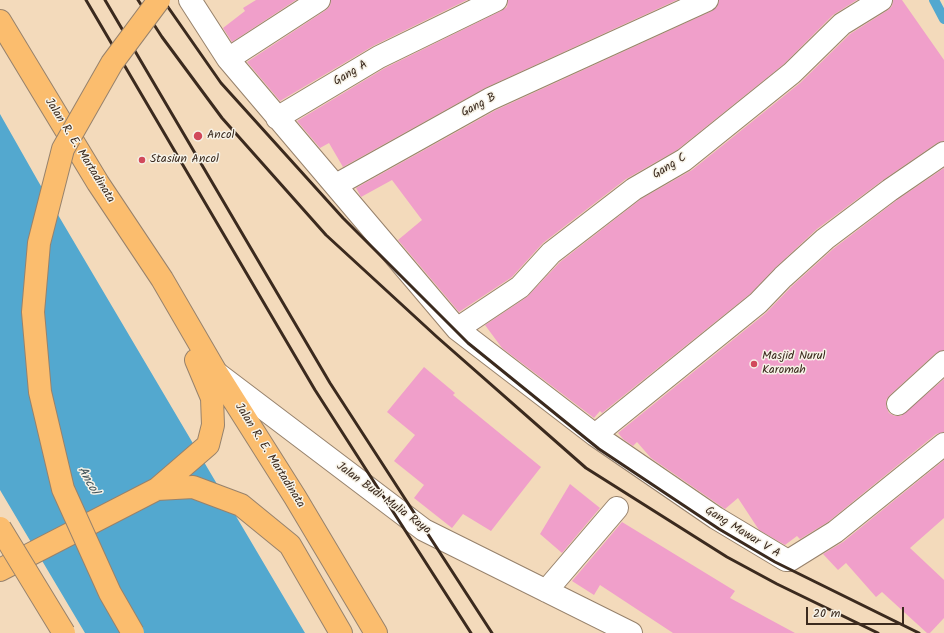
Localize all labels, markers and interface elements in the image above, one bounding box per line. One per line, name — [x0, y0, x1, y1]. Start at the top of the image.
street label: Gang A — [331, 58, 371, 90]
street label: Gang B — [459, 91, 499, 121]
street label: Jalan R. E. Martadinata — [41, 96, 117, 206]
place label: Ancol — [207, 129, 234, 143]
marker: Ancol — [192, 130, 204, 142]
street label: Gang C — [650, 151, 690, 183]
place label: Stasiun Ancol — [150, 153, 219, 167]
marker: Stasiun Ancol — [137, 155, 147, 165]
place label: Masjid Nurul Karomah — [762, 350, 825, 378]
marker: Masjid Nurul Karomah — [749, 359, 759, 369]
street label: Jalan R. E. Martadinata — [231, 401, 307, 511]
street label: Jalan Budi Mulia Raya — [333, 460, 433, 538]
water label: Ancol — [73, 464, 101, 498]
street label: Gang Mawar V A — [702, 504, 782, 562]
scale bar — [808, 599, 906, 625]
text: 20 m — [813, 604, 840, 623]

